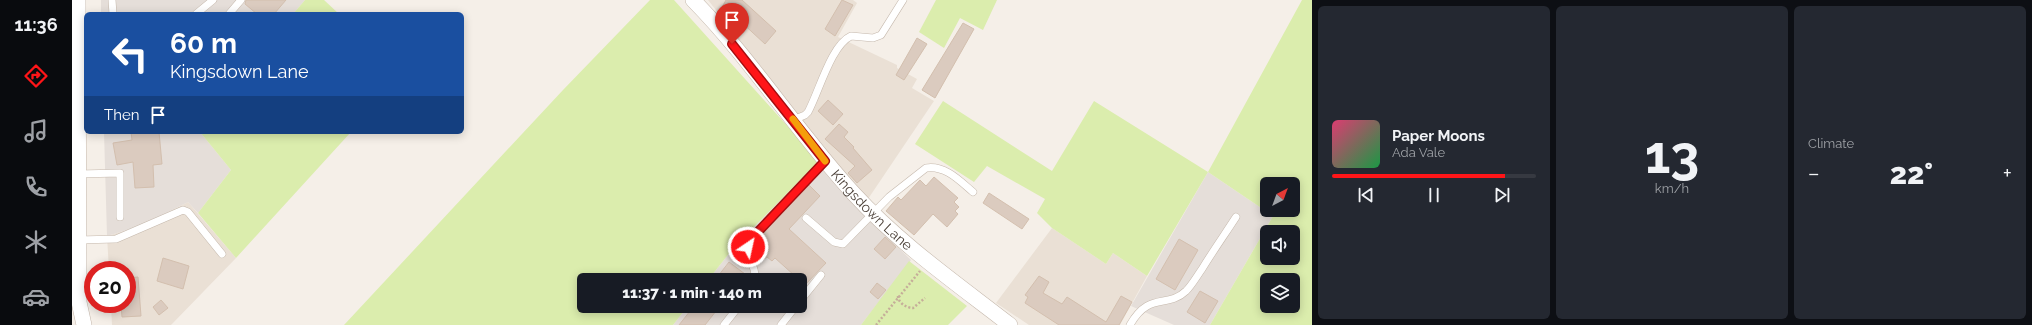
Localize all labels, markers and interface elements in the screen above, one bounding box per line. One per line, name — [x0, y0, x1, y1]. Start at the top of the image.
pin — [715, 3, 749, 44]
icon: arrive — [721, 9, 743, 31]
text: 11:36 — [14, 14, 58, 35]
text: 60 m — [170, 27, 237, 60]
icon: left — [104, 28, 156, 80]
text: Kingsdown Lane — [170, 61, 308, 82]
icon: directions — [22, 62, 50, 90]
icon: arrive — [147, 104, 169, 126]
text: Then — [104, 106, 139, 124]
icon: music — [22, 117, 50, 145]
text: 13 — [1645, 124, 1699, 185]
text: Paper Moons — [1392, 127, 1485, 145]
text: Climate — [1808, 136, 1854, 151]
text: Ada Vale — [1392, 145, 1445, 160]
text: 22° — [1890, 156, 1933, 191]
text: − — [1808, 160, 1820, 186]
text: + — [2003, 160, 2012, 186]
street label: Kingsdown Lane — [828, 166, 916, 253]
icon: phone — [22, 173, 50, 201]
north arrow — [1260, 177, 1300, 217]
map controls — [1260, 177, 1300, 313]
text: km/h — [1655, 181, 1689, 196]
icon: previous — [1355, 184, 1377, 206]
icon: pause — [1423, 184, 1445, 206]
icon: next — [1491, 184, 1513, 206]
button: sound — [1260, 225, 1300, 265]
position arrow — [727, 226, 769, 268]
icon: climate — [22, 228, 50, 256]
speed limit sign: 20 — [84, 261, 136, 313]
button: layers — [1260, 273, 1300, 313]
icon: car — [22, 283, 50, 311]
text: 11:37 · 1 min · 140 m — [622, 284, 762, 302]

